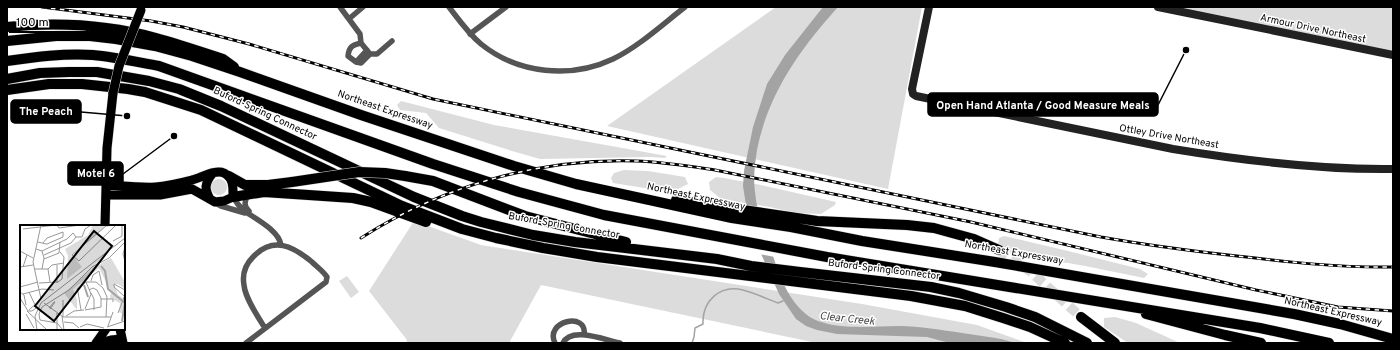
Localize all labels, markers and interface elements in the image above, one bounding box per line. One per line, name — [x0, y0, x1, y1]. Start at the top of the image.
scale bar — [10, 8, 87, 34]
street label: Armour Drive Northeast — [1259, 11, 1367, 47]
text: 100 m — [16, 15, 49, 31]
street label: Buford-Spring Connector — [211, 84, 319, 144]
street label: Northeast Expressway — [336, 88, 434, 132]
callout: Open Hand Atlanta / Good Measure Meals — [928, 93, 1158, 116]
text: Open Hand Atlanta / Good Measure Meals — [936, 99, 1150, 113]
callout: The Peach — [11, 100, 81, 123]
text: The Peach — [19, 105, 73, 119]
street label: Ottley Drive Northeast — [1118, 122, 1220, 152]
callout: Motel 6 — [68, 162, 123, 185]
text: Motel 6 — [77, 167, 115, 181]
street label: Northeast Expressway — [646, 180, 746, 214]
street label: Buford-Spring Connector — [507, 210, 621, 242]
inset map — [20, 225, 125, 330]
street label: Northeast Expressway — [964, 238, 1064, 268]
street label: Buford-Spring Connector — [827, 257, 941, 283]
street label: Northeast Expressway — [1283, 294, 1383, 330]
water label: Clear Creek — [819, 309, 876, 329]

